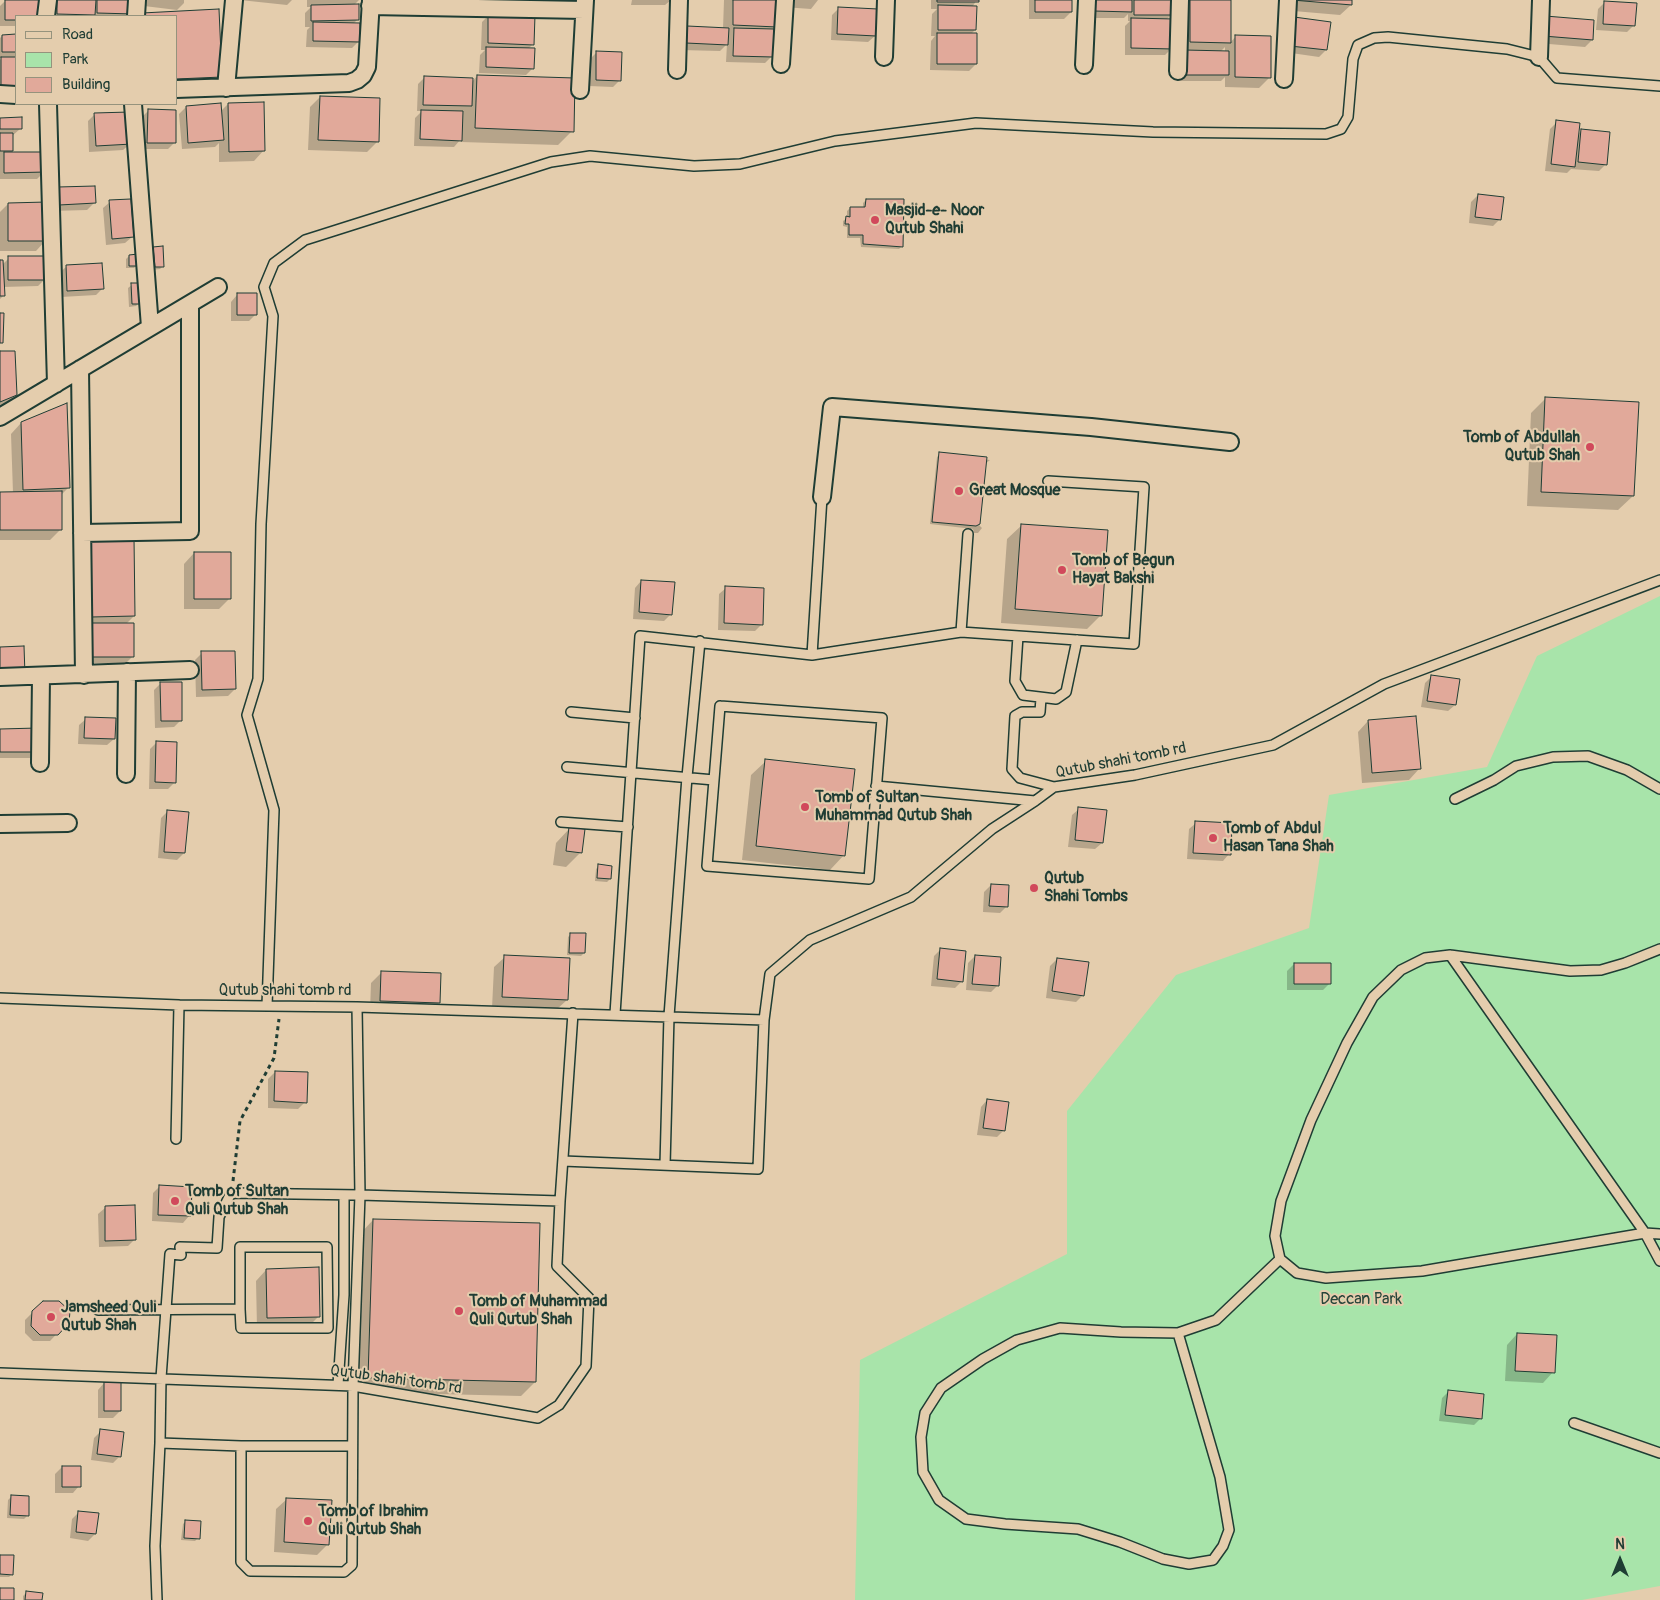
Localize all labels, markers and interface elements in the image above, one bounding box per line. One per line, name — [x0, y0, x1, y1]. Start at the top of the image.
legend — [15, 15, 178, 105]
text: Road — [62, 25, 93, 44]
text: Park — [62, 50, 88, 69]
text: Building — [62, 75, 110, 94]
place label: Masjid-e- Noor Qutub Shahi — [885, 201, 984, 239]
marker: Masjid-e- Noor Qutub Shahi — [869, 214, 881, 226]
place label: Tomb of Abdullah Qutub Shah — [1463, 428, 1580, 466]
marker: Tomb of Abdullah Qutub Shah — [1584, 441, 1596, 453]
place label: Great Mosque — [969, 481, 1060, 501]
marker: Great Mosque — [953, 485, 965, 497]
place label: Tomb of Begun Hayat Bakshi — [1072, 551, 1174, 589]
marker: Tomb of Begun Hayat Bakshi — [1056, 564, 1068, 576]
street label: Qutub shahi tomb rd — [1054, 739, 1188, 783]
place label: Tomb of Sultan Muhammad Qutub Shah — [815, 788, 972, 826]
marker: Tomb of Sultan Muhammad Qutub Shah — [799, 801, 811, 813]
place label: Tomb of Abdul Hasan Tana Shah — [1223, 819, 1334, 857]
marker: Tomb of Abdul Hasan Tana Shah — [1207, 832, 1219, 844]
place label: Qutub Shahi Tombs — [1044, 869, 1128, 907]
marker: Qutub Shahi Tombs — [1028, 882, 1040, 894]
street label: Qutub shahi tomb rd — [218, 981, 352, 1001]
place label: Tomb of Sultan Quli Qutub Shah — [185, 1182, 289, 1220]
marker: Tomb of Sultan Quli Qutub Shah — [169, 1195, 181, 1207]
park label: Deccan Park — [1320, 1290, 1402, 1310]
place label: Tomb of Muhammad Quli Qutub Shah — [469, 1292, 608, 1330]
place label: Jamsheed Quli Qutub Shah — [61, 1298, 156, 1336]
marker: Tomb of Muhammad Quli Qutub Shah — [453, 1305, 465, 1317]
marker: Jamsheed Quli Qutub Shah — [45, 1311, 57, 1323]
street label: Qutub shahi tomb rd — [329, 1361, 463, 1399]
place label: Tomb of Ibrahim Quli Qutub Shah — [318, 1502, 428, 1540]
marker: Tomb of Ibrahim Quli Qutub Shah — [302, 1515, 314, 1527]
north arrow — [1595, 1535, 1645, 1585]
text: N — [1615, 1536, 1625, 1553]

